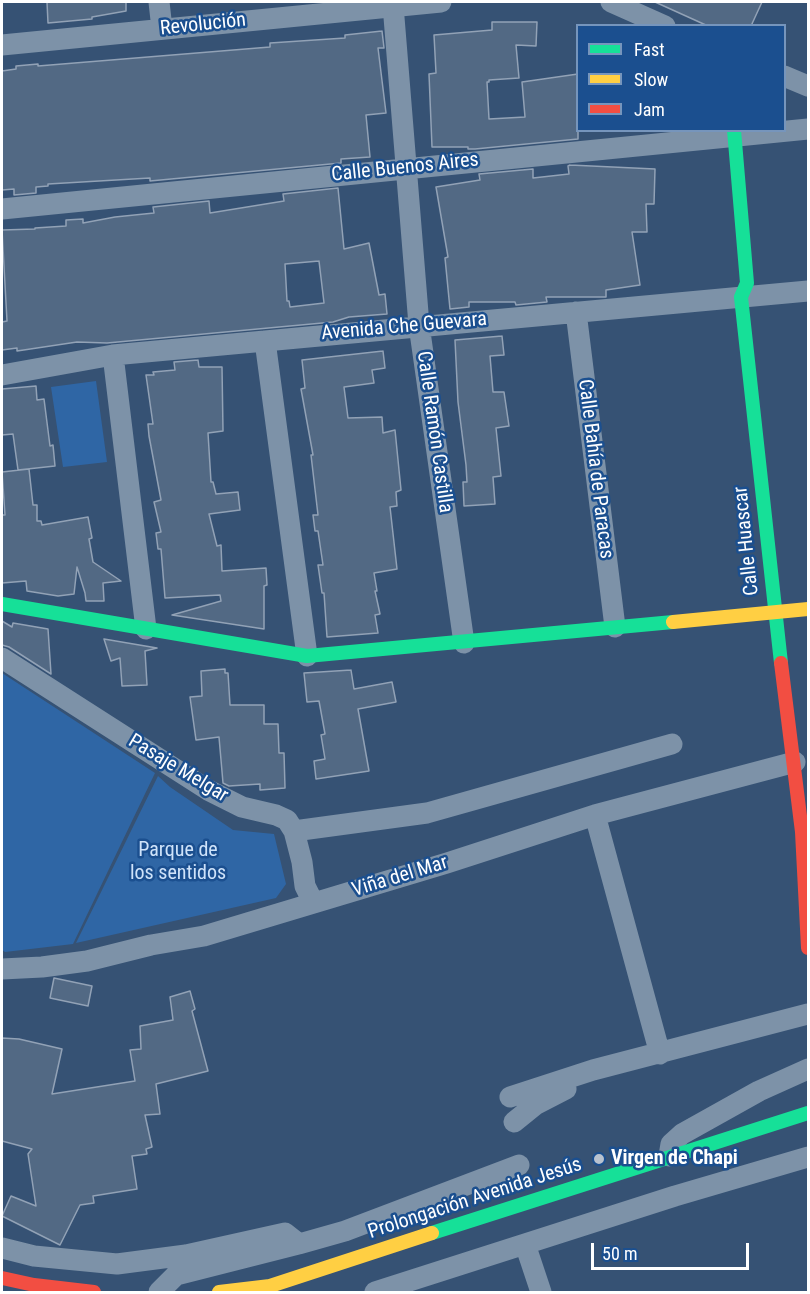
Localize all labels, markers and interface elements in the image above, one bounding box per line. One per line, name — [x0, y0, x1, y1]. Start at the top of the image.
street label: Revolución — [159, 9, 247, 41]
legend — [576, 24, 786, 132]
text: Fast — [634, 39, 665, 60]
text: Slow — [634, 69, 668, 90]
text: Jam — [634, 99, 665, 120]
street label: Calle Buenos Aires — [330, 148, 480, 188]
street label: Avenida Che Guevara — [320, 308, 488, 346]
street label: Calle Ramón Castilla — [411, 350, 457, 514]
street label: Calle Bahía de Paracas — [572, 378, 618, 560]
street label: Calle Huascar — [729, 485, 765, 597]
street label: Pasaje Melgar — [124, 730, 232, 808]
park label: Parque de los sentidos — [130, 839, 226, 886]
street label: Viña del Mar — [349, 851, 451, 903]
place label: Virgen de Chapi — [611, 1147, 738, 1171]
marker: Virgen de Chapi — [592, 1152, 606, 1166]
street label: Prolongación Avenida Jesús — [365, 1153, 585, 1245]
scale bar — [594, 1231, 752, 1269]
text: 50 m — [602, 1243, 637, 1264]

